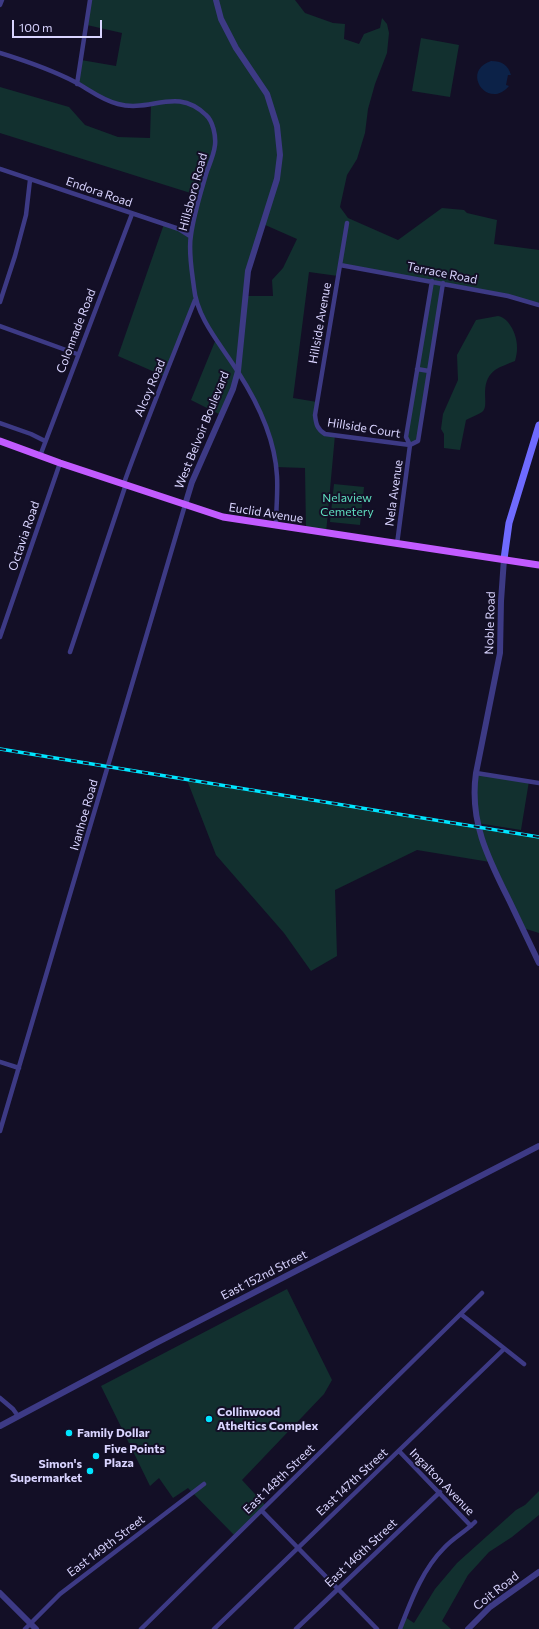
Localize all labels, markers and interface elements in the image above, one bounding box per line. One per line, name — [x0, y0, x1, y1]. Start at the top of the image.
scale bar — [14, 12, 104, 38]
text: 100 m — [19, 20, 53, 34]
street label: Hillsboro Road — [176, 152, 210, 232]
street label: Endora Road — [64, 174, 134, 210]
street label: Terrace Road — [406, 259, 478, 287]
street label: Hillside Avenue — [306, 281, 334, 365]
street label: Colonnade Road — [53, 287, 99, 375]
street label: Alcoy Road — [132, 357, 168, 419]
street label: West Belvoir Boulevard — [172, 369, 232, 491]
street label: Hillside Court — [326, 415, 402, 441]
street label: Nela Avenue — [382, 459, 406, 527]
park label: Nelaview Cemetery — [320, 491, 374, 519]
street label: Octavia Road — [5, 499, 43, 573]
street label: Euclid Avenue — [228, 500, 304, 526]
street label: Noble Road — [482, 591, 498, 655]
street label: Ivanhoe Road — [67, 778, 101, 852]
street label: East 152nd Street — [219, 1247, 309, 1303]
place label: Collinwood Atheltics Complex — [217, 1405, 318, 1433]
marker: Collinwood Atheltics Complex — [204, 1414, 214, 1424]
place label: Family Dollar — [77, 1426, 150, 1440]
marker: Family Dollar — [64, 1428, 74, 1438]
street label: East 148th Street — [240, 1441, 318, 1517]
place label: Five Points Plaza — [104, 1442, 165, 1470]
street label: East 147th Street — [313, 1445, 391, 1519]
street label: Ingalton Avenue — [407, 1446, 477, 1518]
marker: Five Points Plaza — [91, 1451, 101, 1461]
place label: Simon's Supermarket — [10, 1457, 82, 1485]
marker: Simon's Supermarket — [85, 1466, 95, 1476]
street label: East 149th Street — [64, 1512, 148, 1580]
street label: East 146th Street — [322, 1516, 400, 1590]
street label: Coit Road — [470, 1569, 522, 1613]

